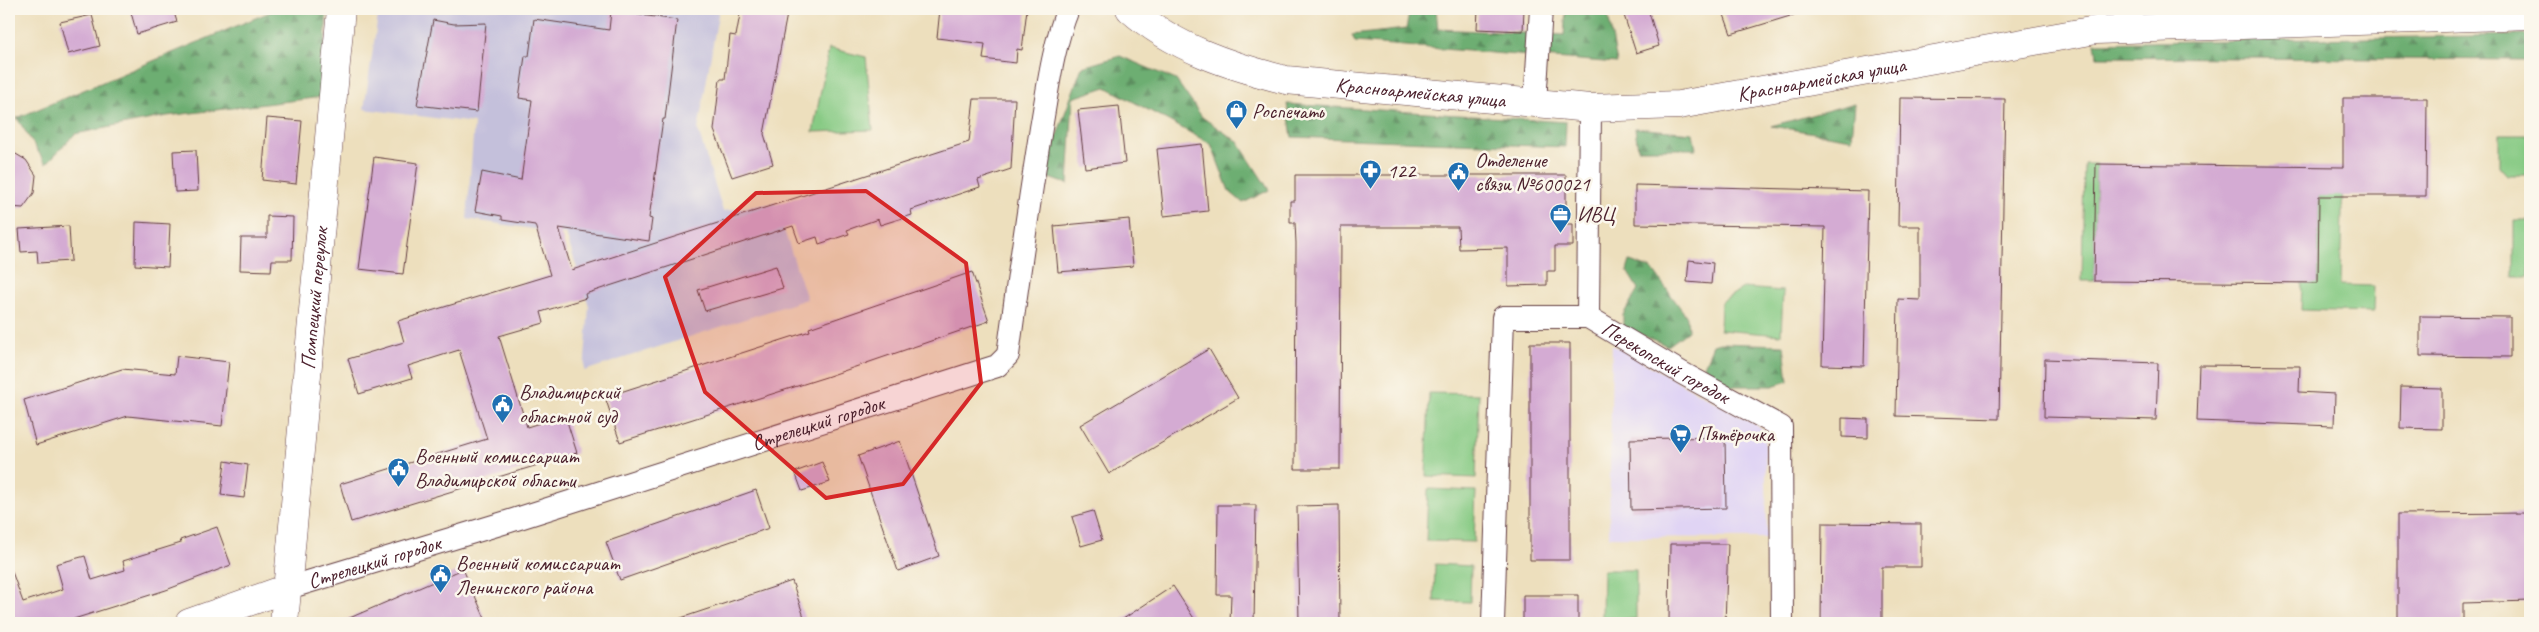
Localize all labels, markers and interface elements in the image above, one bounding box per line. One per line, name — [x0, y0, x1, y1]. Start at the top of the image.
street label: Красноармейская улица — [1735, 51, 1909, 107]
street label: Красноармейская улица — [1334, 72, 1508, 113]
place label: Роспечать — [1252, 98, 1325, 124]
shop icon: Роспечать — [1224, 99, 1248, 130]
place label: Отделение связи №600021 — [1475, 147, 1591, 197]
place label: 122 — [1387, 158, 1417, 184]
pharmacy icon: 122 — [1359, 159, 1383, 190]
public building icon: Отделение связи №600021 — [1447, 160, 1471, 191]
place label: ИВЦ — [1577, 201, 1617, 227]
office icon: ИВЦ — [1549, 202, 1573, 233]
street label: Помпецкий переулок — [295, 224, 334, 371]
street label: Перекопский городок — [1597, 315, 1736, 411]
place label: Владимирский областной суд — [519, 379, 622, 429]
street label: Стрелецкий городок — [749, 389, 889, 456]
public building icon: Владимирский областной суд — [491, 392, 515, 423]
place label: Пятёрочка — [1697, 421, 1776, 447]
supermarket icon: Пятёрочка — [1669, 422, 1693, 453]
place label: Военный комиссариат Владимирской области — [415, 443, 580, 493]
public building icon: Военный комиссариат Владимирской области — [387, 456, 411, 487]
street label: Стрелецкий городок — [305, 529, 446, 594]
place label: Военный комиссариат Ленинского района — [456, 550, 621, 600]
public building icon: Военный комиссариат Ленинского района — [428, 563, 452, 594]

